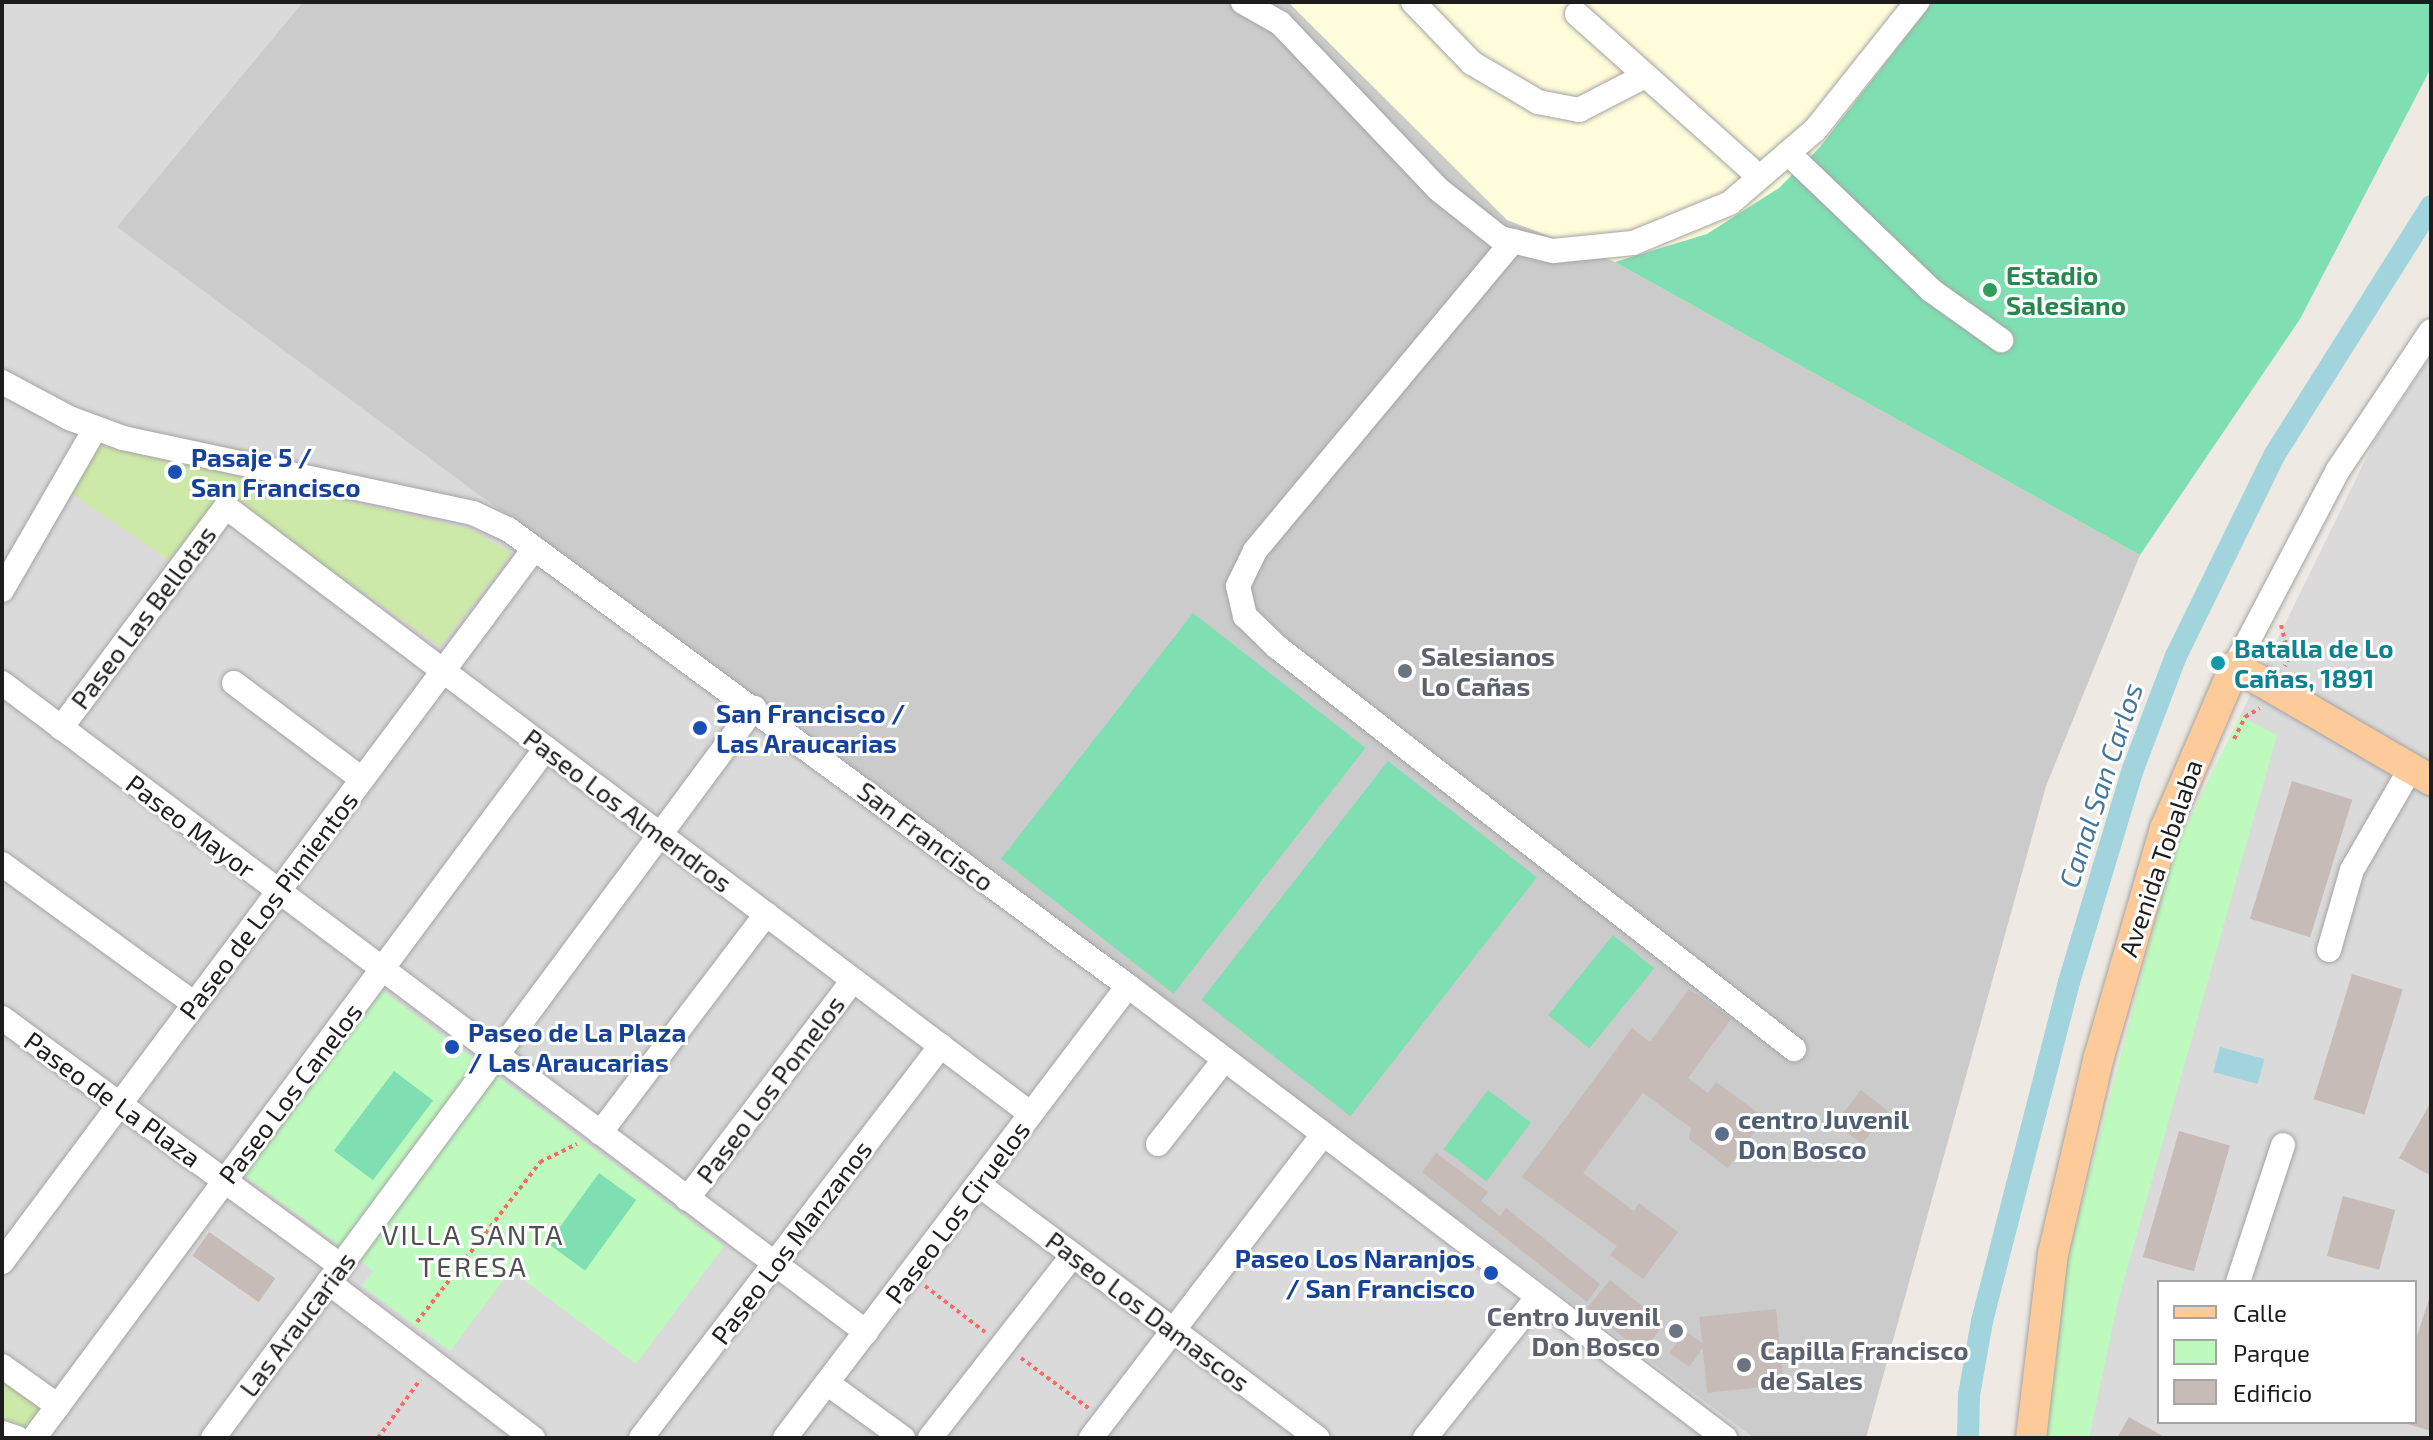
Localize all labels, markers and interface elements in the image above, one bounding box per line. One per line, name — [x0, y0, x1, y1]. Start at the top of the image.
place label: Estadio Salesiano — [2006, 259, 2126, 320]
marker: Estadio Salesiano — [1981, 281, 1999, 299]
place label: Pasaje 5 / San Francisco — [191, 441, 361, 502]
marker: Pasaje 5 / San Francisco — [166, 463, 184, 481]
street label: Paseo Las Bellotas — [64, 519, 222, 715]
place label: Batalla de Lo Cañas, 1891 — [2234, 632, 2393, 694]
place label: Salesianos Lo Cañas — [1421, 640, 1555, 702]
marker: Batalla de Lo Cañas, 1891 — [2209, 654, 2227, 672]
marker: Salesianos Lo Cañas — [1396, 662, 1414, 680]
water label: Canal San Carlos — [2051, 678, 2149, 892]
place label: San Francisco / Las Araucarias — [716, 697, 906, 758]
marker: San Francisco / Las Araucarias — [691, 719, 709, 737]
street label: Paseo Los Almendros — [518, 721, 738, 899]
street label: Avenida Tobalaba — [2112, 755, 2208, 961]
street label: Paseo Mayor — [120, 767, 262, 885]
street label: San Francisco — [852, 775, 1000, 897]
street label: Paseo de Los Pimientos — [172, 785, 364, 1025]
street label: Paseo Los Pomelos — [689, 989, 851, 1189]
street label: Paseo Los Canelos — [212, 996, 368, 1190]
place label: Paseo de La Plaza / Las Araucarias — [468, 1016, 686, 1078]
street label: Paseo de La Plaza — [19, 1025, 207, 1173]
marker: Paseo de La Plaza / Las Araucarias — [443, 1038, 461, 1056]
place label: centro Juvenil Don Bosco — [1738, 1103, 1909, 1164]
street label: Paseo Los Ciruelos — [878, 1115, 1036, 1309]
marker: centro Juvenil Don Bosco — [1713, 1125, 1731, 1143]
street label: Paseo Los Manzanos — [704, 1134, 878, 1350]
district label: VILLA SANTA TERESA — [381, 1217, 565, 1283]
street label: Paseo Los Damascos — [1040, 1224, 1256, 1398]
place label: Paseo Los Naranjos / San Francisco — [1235, 1242, 1475, 1304]
street label: Las Araucarias — [232, 1245, 362, 1403]
marker: Paseo Los Naranjos / San Francisco — [1482, 1264, 1500, 1282]
legend — [2157, 1280, 2417, 1424]
text: Calle — [2233, 1298, 2287, 1327]
place label: Centro Juvenil Don Bosco — [1486, 1300, 1660, 1362]
marker: Centro Juvenil Don Bosco — [1667, 1322, 1685, 1340]
place label: Capilla Francisco de Sales — [1760, 1334, 1969, 1396]
text: Parque — [2233, 1338, 2310, 1367]
marker: Capilla Francisco de Sales — [1735, 1356, 1753, 1374]
text: Edificio — [2233, 1378, 2312, 1407]

